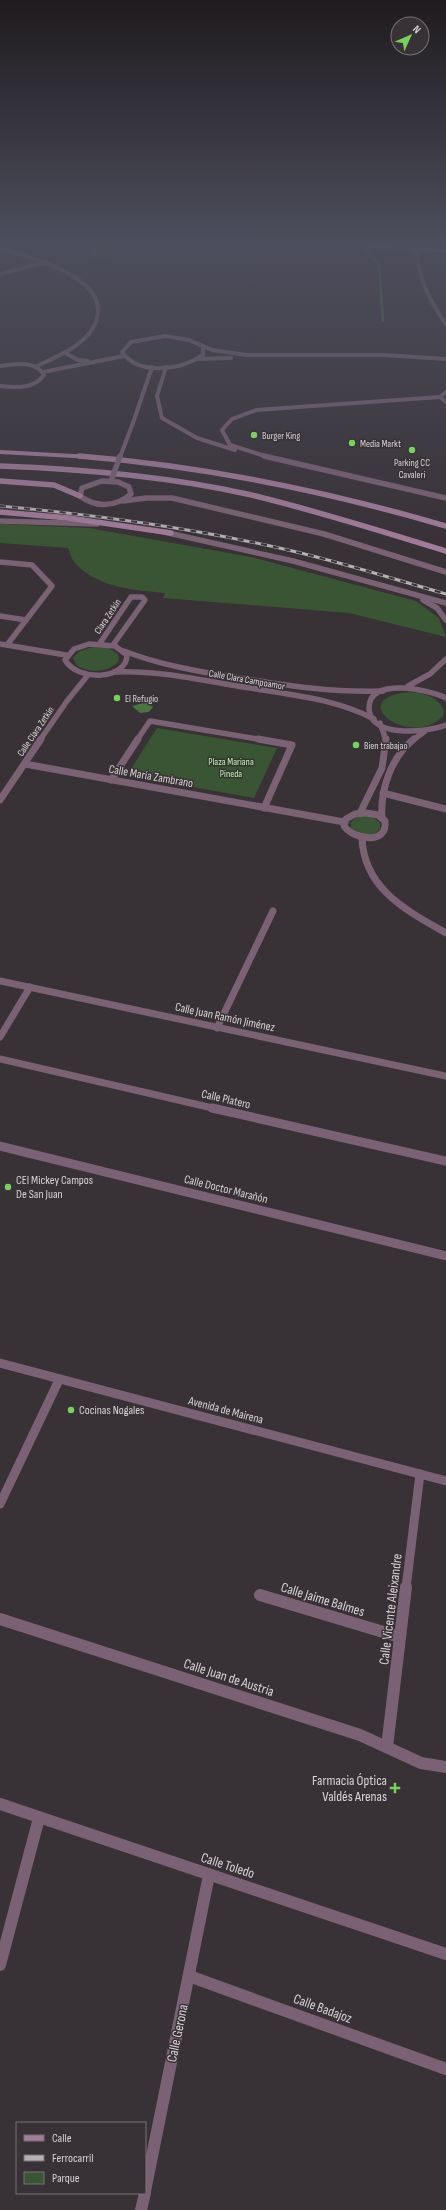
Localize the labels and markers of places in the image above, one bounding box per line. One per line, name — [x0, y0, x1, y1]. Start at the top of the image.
marker: Burger King — [249, 430, 259, 440]
place label: Burger King — [262, 430, 300, 442]
marker: Media Markt — [347, 438, 357, 448]
place label: Media Markt — [360, 438, 401, 450]
marker: Parking CC Cavaleri — [407, 445, 417, 455]
place label: Parking CC Cavaleri — [394, 457, 430, 481]
marker: El Refugio — [112, 693, 122, 703]
place label: El Refugio — [125, 693, 158, 705]
marker: Bien trabajao — [351, 740, 361, 750]
place label: Bien trabajao — [364, 740, 408, 752]
place label: CEI Mickey Campos De San Juan — [16, 1173, 93, 1202]
marker: CEI Mickey Campos De San Juan — [3, 1182, 13, 1192]
place label: Cocinas Nogales — [79, 1403, 144, 1418]
marker: Cocinas Nogales — [66, 1405, 76, 1415]
place label: Farmacia Óptica Valdés Arenas — [312, 1772, 387, 1805]
marker: Farmacia Óptica Valdés Arenas — [390, 1783, 400, 1793]

